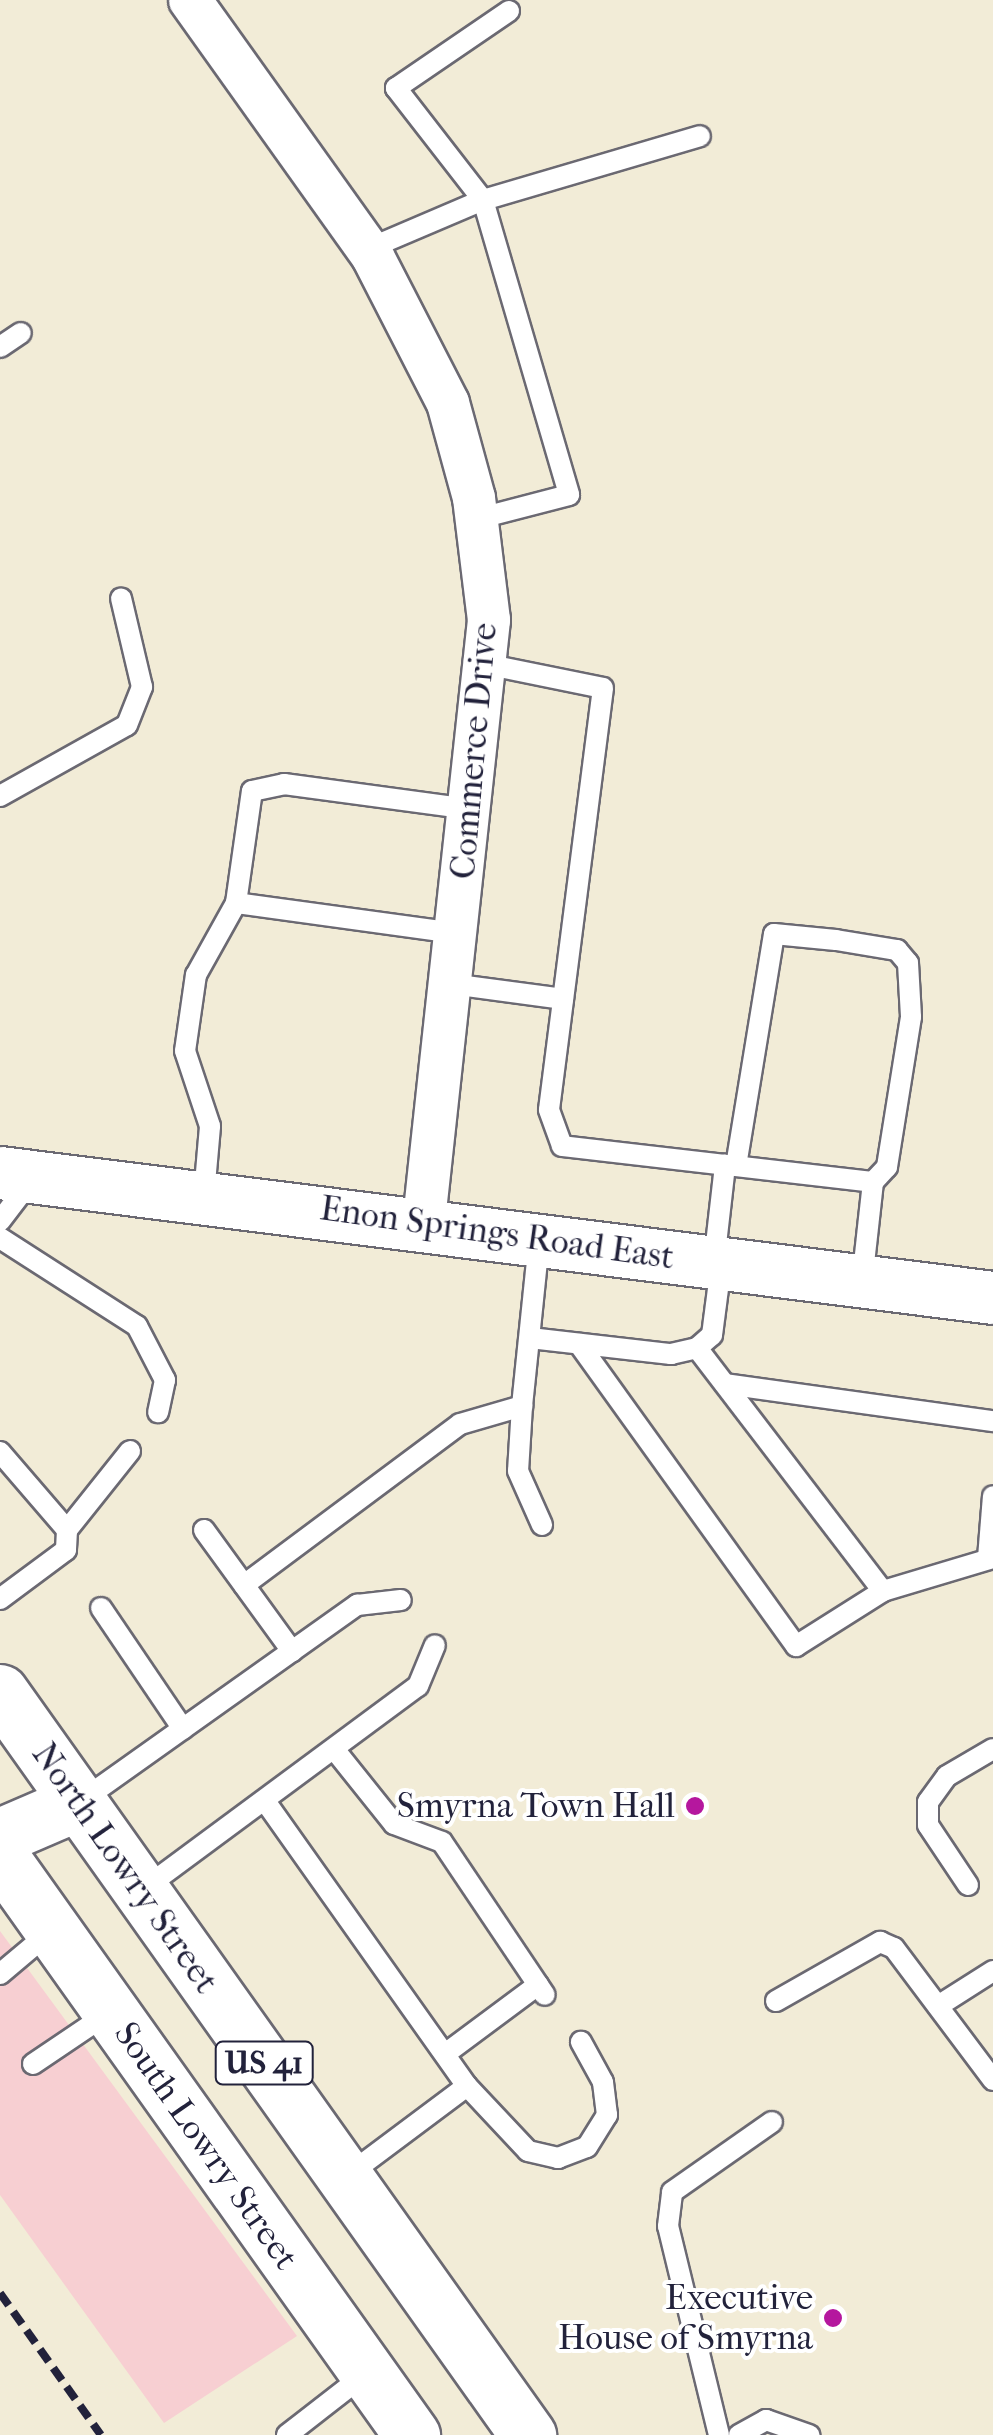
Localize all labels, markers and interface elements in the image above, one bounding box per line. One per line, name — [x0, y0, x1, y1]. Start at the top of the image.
street label: Commerce Drive — [442, 621, 506, 881]
street label: Enon Springs Road East — [317, 1187, 677, 1279]
street label: North Lowry Street — [23, 1735, 227, 2001]
place label: Smyrna Town Hall — [397, 1785, 675, 1827]
marker: Smyrna Town Hall — [684, 1795, 706, 1817]
street label: South Lowry Street — [105, 2014, 307, 2278]
road number: US 41 — [214, 2036, 314, 2090]
place label: Executive House of Smyrna — [558, 2277, 813, 2359]
marker: Executive House of Smyrna — [822, 2307, 844, 2329]

